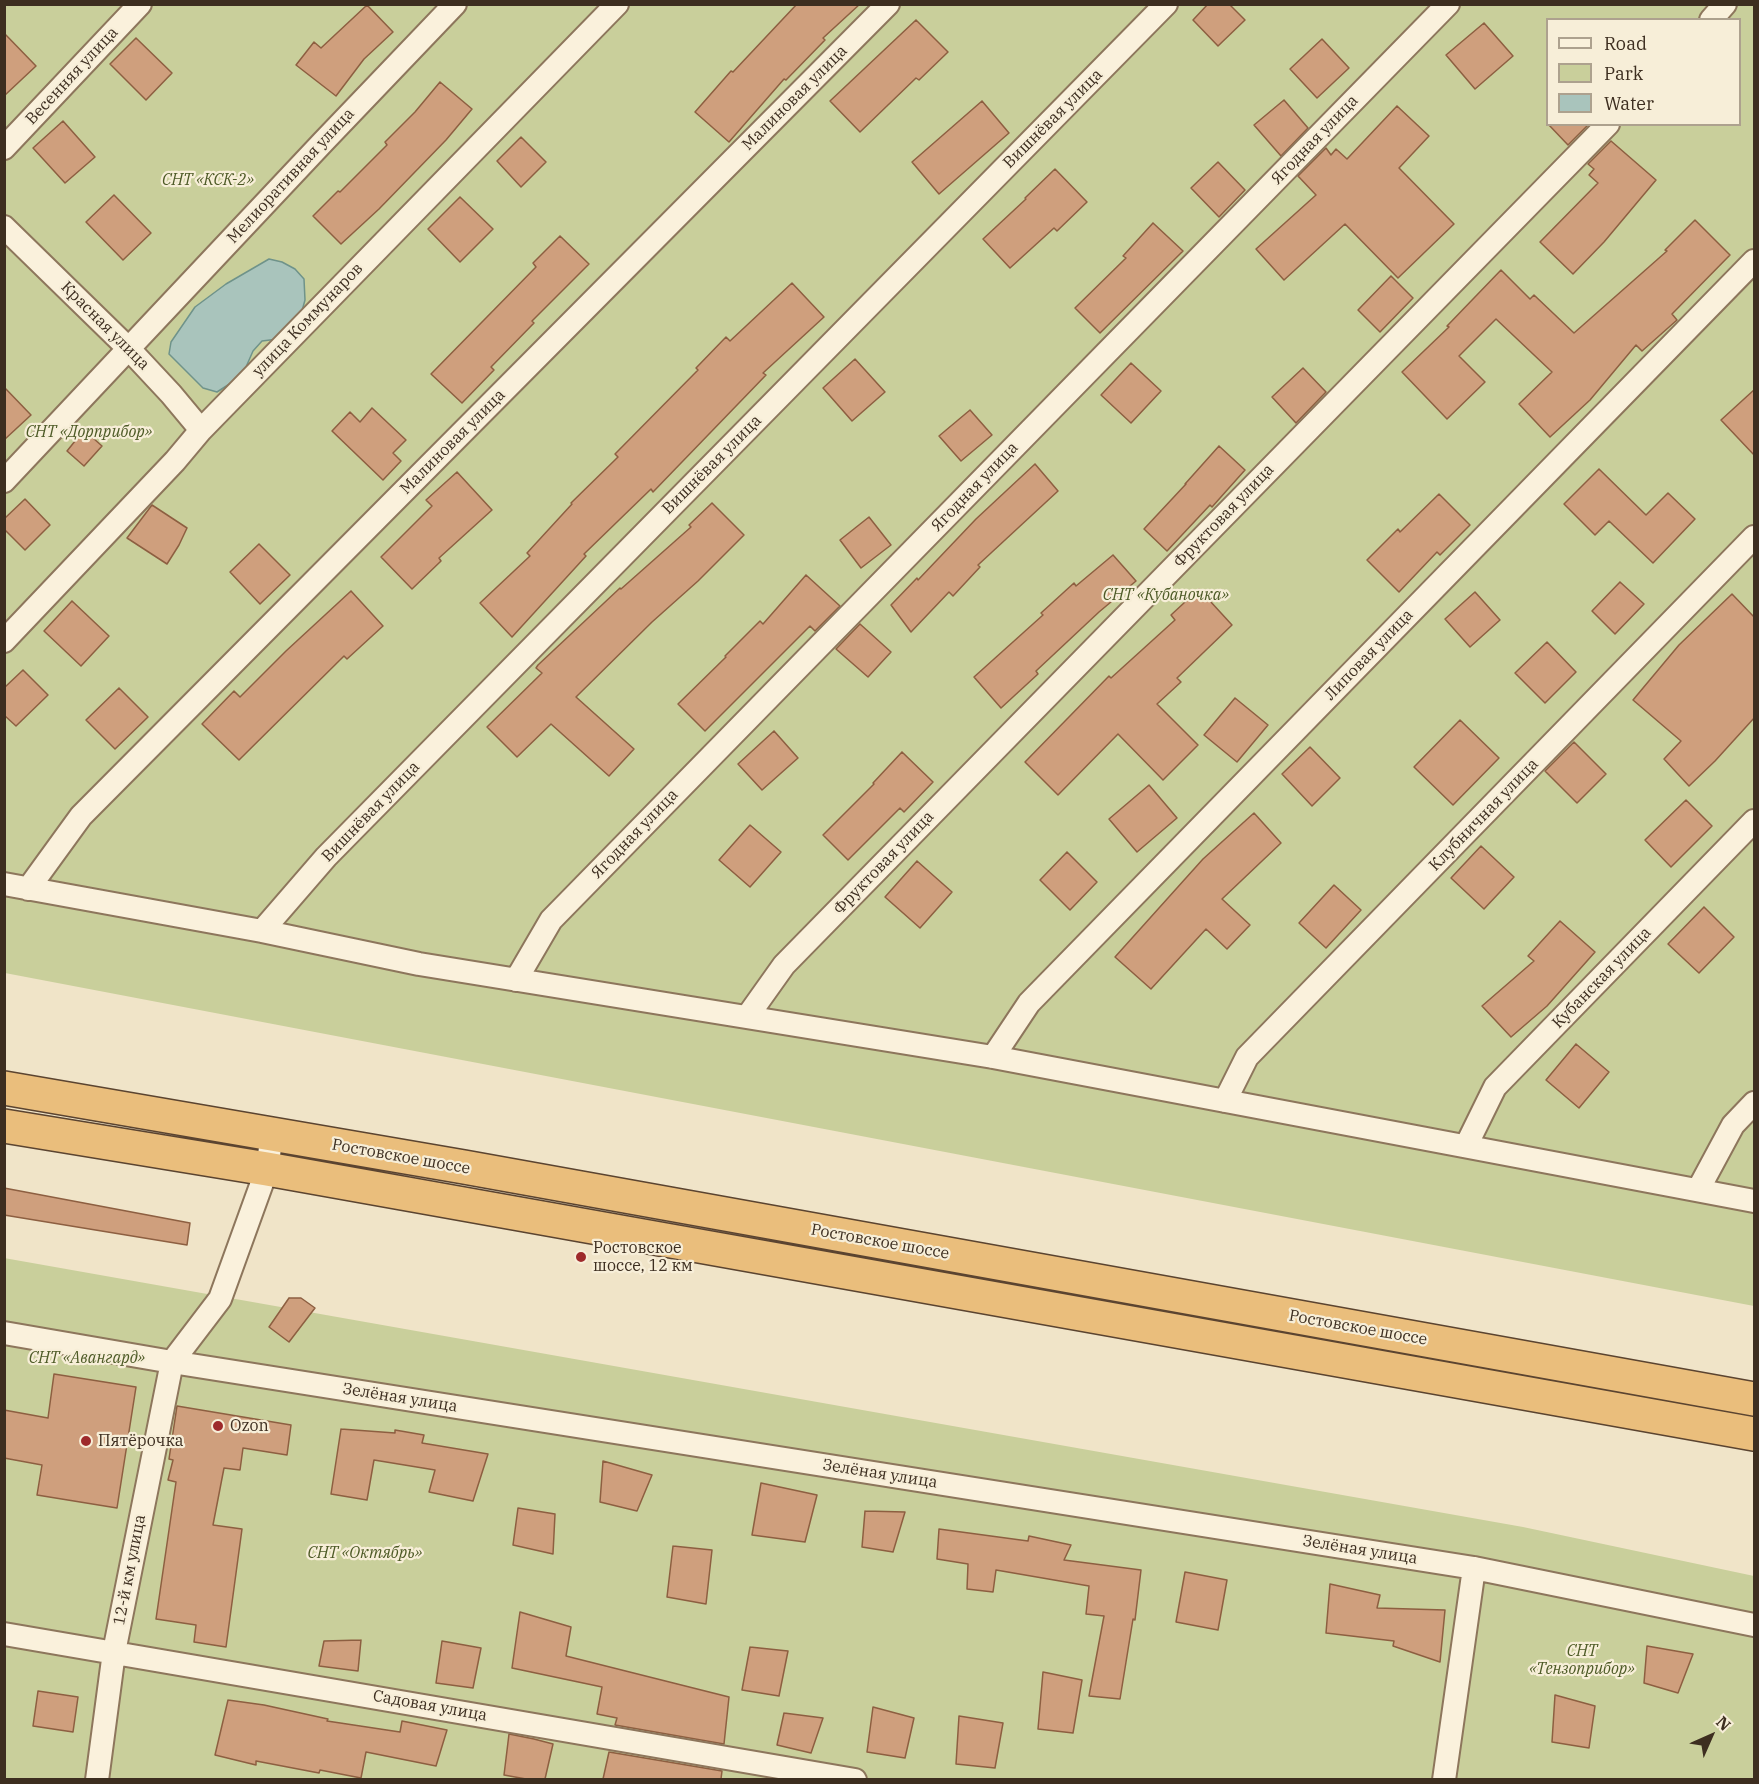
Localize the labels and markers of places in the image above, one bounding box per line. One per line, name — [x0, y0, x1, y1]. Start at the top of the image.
place label: Ростовское шоссе, 12 км — [593, 1238, 693, 1276]
marker: Ростовское шоссе, 12 км — [574, 1250, 588, 1264]
place label: Ozon — [230, 1416, 269, 1436]
marker: Ozon — [211, 1419, 225, 1433]
place label: Пятёрочка — [98, 1431, 184, 1451]
marker: Пятёрочка — [79, 1434, 93, 1448]

